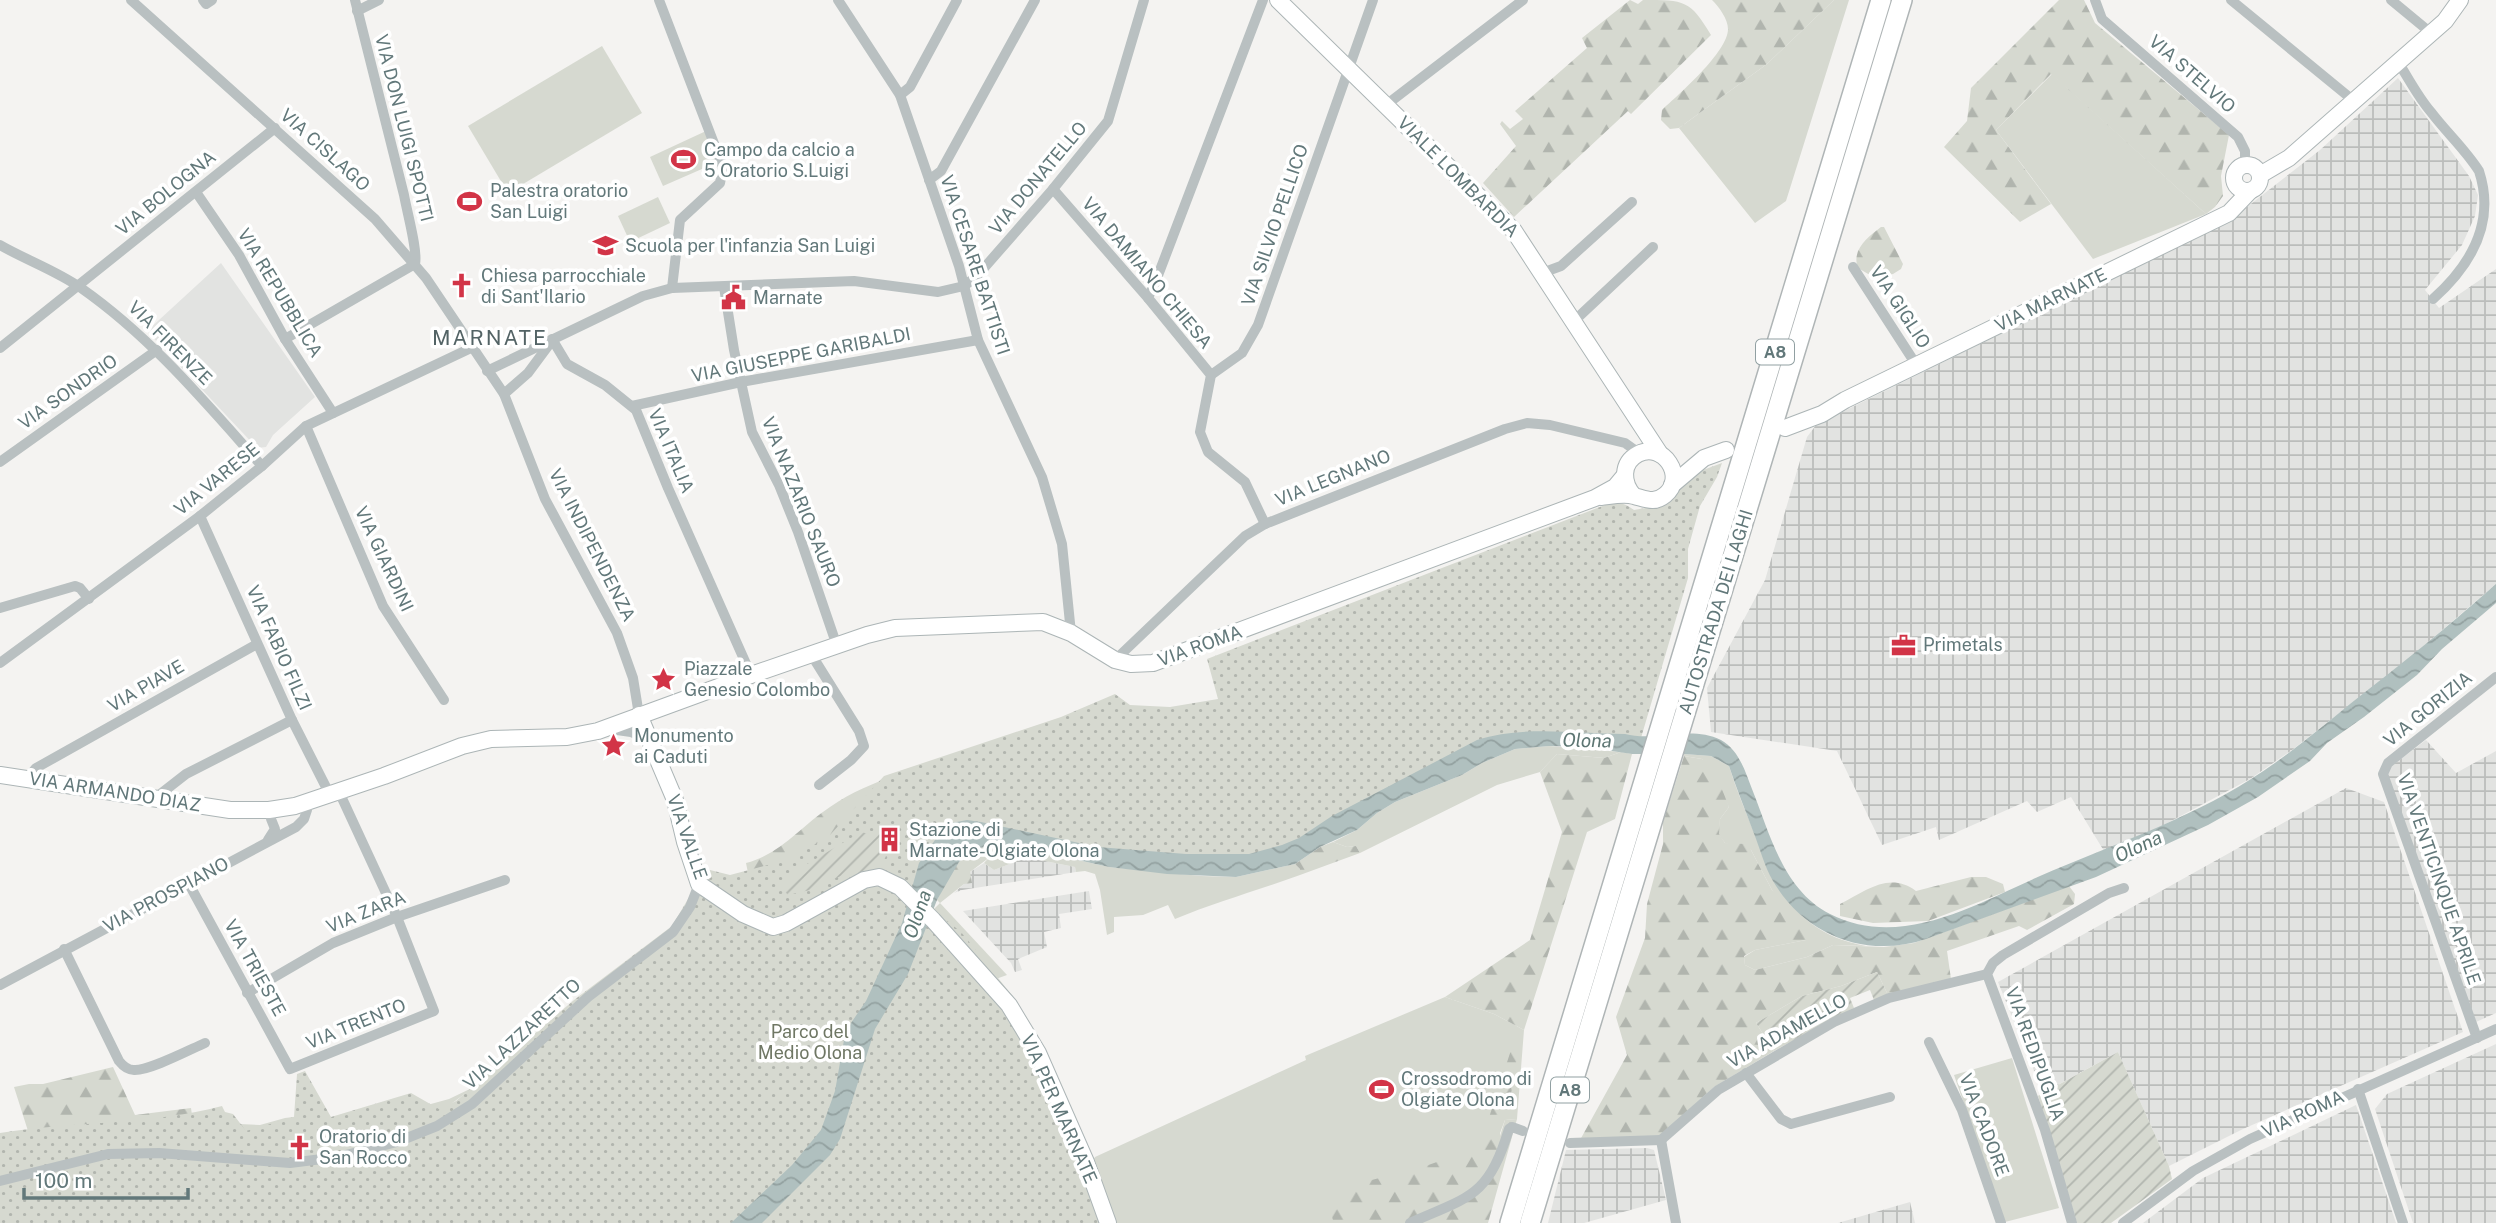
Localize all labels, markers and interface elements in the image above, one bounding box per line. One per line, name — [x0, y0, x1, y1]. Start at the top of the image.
street label: VIA STELVIO — [2145, 30, 2240, 117]
street label: VIA DON LUIGI SPOTTI — [371, 32, 438, 224]
street label: VIA CISLAGO — [276, 104, 374, 195]
street label: VIALE LOMBARDIA — [1394, 112, 1523, 242]
street label: VIA DONATELLO — [984, 117, 1091, 238]
place label: Campo da calcio a 5 Oratorio S.Luigi — [704, 139, 855, 181]
street label: VIA SILVIO PELLICO — [1237, 141, 1312, 308]
street label: VIA BOLOGNA — [112, 146, 220, 239]
sports icon: Campo da calcio a 5 Oratorio S.Luigi — [670, 146, 698, 174]
street label: VIA CESARE BATTISTI — [936, 172, 1014, 357]
place label: Palestra oratorio San Luigi — [490, 180, 628, 222]
sports icon: Palestra oratorio San Luigi — [456, 187, 484, 215]
street label: VIA DAMIANO CHIESA — [1078, 193, 1217, 353]
street label: VIA REPUBBLICA — [234, 224, 327, 361]
school or university icon: Scuola per l'infanzia San Luigi — [591, 232, 619, 260]
place label: Scuola per l'infanzia San Luigi — [625, 235, 875, 256]
street label: VIA GIGLIO — [1866, 261, 1935, 352]
street label: VIA MARNATE — [1991, 263, 2110, 336]
place label: Chiesa parrocchiale di Sant'Ilario — [481, 265, 646, 307]
church icon: Chiesa parrocchiale di Sant'Ilario — [447, 272, 475, 300]
public building icon: Marnate — [719, 284, 747, 312]
place label: Marnate — [753, 287, 823, 308]
street label: VIA FIRENZE — [124, 296, 217, 389]
street label: VIA GIUSEPPE GARIBALDI — [689, 323, 912, 386]
district label: MARNATE — [432, 325, 548, 350]
road number: A8 — [1756, 340, 1794, 364]
street label: VIA SONDRIO — [14, 350, 121, 433]
street label: VIA ITALIA — [644, 405, 699, 496]
street label: VIA NAZARIO SAURO — [758, 414, 845, 590]
street label: VIA VARESE — [170, 438, 263, 519]
street label: VIA LEGNANO — [1272, 445, 1393, 510]
street label: VIA INDIPENDENZA — [545, 465, 640, 625]
street label: VIA GIARDINI — [351, 503, 418, 615]
street label: AUTOSTRADA DEI LAGHI — [1674, 507, 1757, 717]
street label: VIA FABIO FILZI — [243, 582, 316, 713]
street label: VIA ROMA — [1155, 620, 1245, 670]
office icon: Primetals — [1889, 631, 1917, 659]
place label: Primetals — [1923, 634, 2003, 655]
street label: VIA PIAVE — [104, 655, 188, 716]
place label: Piazzale Genesio Colombo — [684, 658, 830, 700]
place icon: Piazzale Genesio Colombo — [650, 665, 678, 693]
street label: VIA GORIZIA — [2379, 667, 2476, 751]
place label: Monumento ai Caduti — [634, 725, 734, 767]
water label: Olona — [1562, 729, 1612, 751]
place icon: Monumento ai Caduti — [600, 732, 628, 760]
street label: VIA ARMANDO DIAZ — [28, 768, 202, 815]
street label: VIA VENTICINQUE APRILE — [2393, 770, 2486, 987]
street label: VIA VALLE — [663, 791, 712, 882]
place label: Stazione di Marnate-Olgiate Olona — [909, 819, 1100, 861]
building icon: Stazione di Marnate-Olgiate Olona — [875, 826, 903, 854]
water label: Olona — [2111, 826, 2165, 866]
street label: VIA PROSPIANO — [99, 853, 232, 936]
street label: VIA ZARA — [323, 886, 409, 937]
water label: Olona — [899, 887, 935, 941]
street label: VIA TRIESTE — [220, 916, 291, 1020]
street label: VIA LAZZARETTO — [459, 974, 585, 1093]
street label: VIA REDIPUGLIA — [2002, 984, 2070, 1124]
street label: VIA ADAMELLO — [1724, 989, 1850, 1072]
street label: VIA TRENTO — [303, 994, 409, 1053]
park label: Parco del Medio Olona — [758, 1021, 862, 1063]
street label: VIA PER MARNATE — [1017, 1031, 1102, 1187]
place label: Crossodromo di Olgiate Olona — [1401, 1068, 1532, 1110]
street label: VIA CADORE — [1955, 1070, 2014, 1179]
sports icon: Crossodromo di Olgiate Olona — [1367, 1075, 1395, 1103]
road number: A8 — [1551, 1078, 1589, 1102]
street label: VIA ROMA — [2258, 1085, 2347, 1142]
place label: Oratorio di San Rocco — [319, 1126, 407, 1168]
church icon: Oratorio di San Rocco — [285, 1133, 313, 1161]
scale bar — [24, 1156, 189, 1200]
text: 100 m — [35, 1168, 92, 1193]

